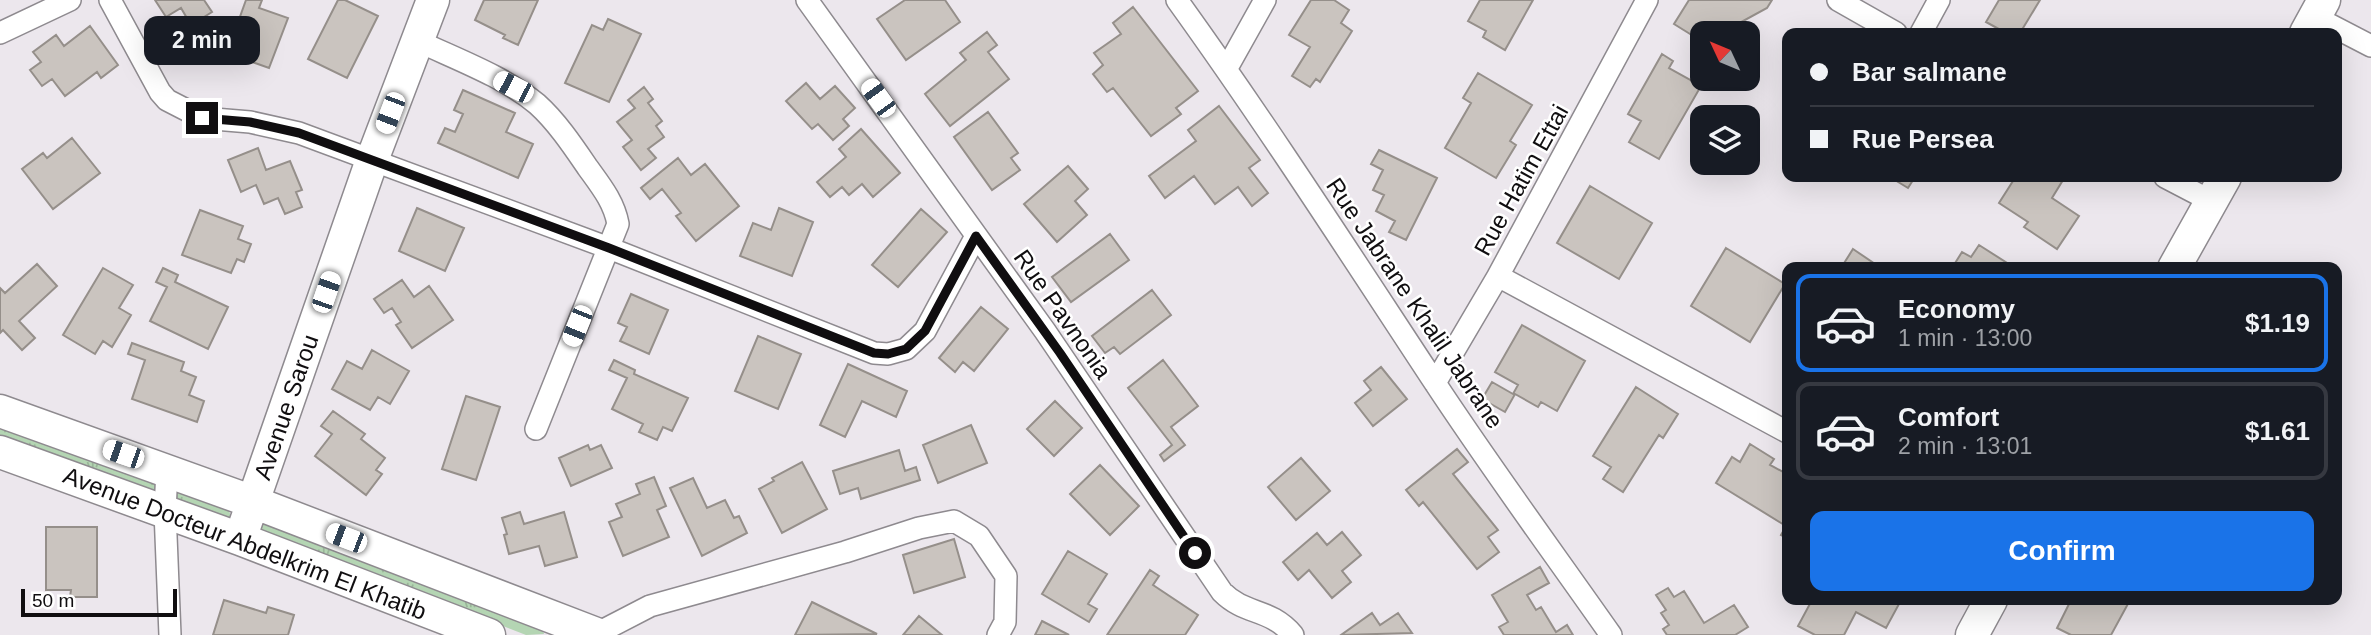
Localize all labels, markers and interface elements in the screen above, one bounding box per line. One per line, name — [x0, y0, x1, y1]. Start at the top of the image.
callout: 2 min — [144, 17, 260, 66]
north arrow — [1690, 21, 1760, 91]
map controls — [1690, 21, 1760, 175]
text: 2 min — [172, 27, 232, 53]
text: Bar salmane — [1852, 57, 2007, 87]
car — [490, 68, 537, 106]
car — [858, 75, 899, 121]
car — [373, 90, 408, 136]
street label: Rue Hatim Ettai — [1468, 100, 1574, 260]
route end — [186, 102, 218, 134]
button: layers — [1690, 105, 1760, 175]
text: Rue Persea — [1852, 124, 1994, 154]
street label: Rue Jabrane Khalil Jabrane — [1321, 173, 1509, 433]
street label: Rue Pavnonia — [1009, 245, 1118, 384]
car — [310, 269, 343, 315]
icon: car — [1814, 292, 1877, 355]
text: Economy — [1898, 294, 2015, 324]
car — [560, 303, 595, 349]
text: $1.19 — [2245, 308, 2310, 338]
text: 1 min · 13:00 — [1898, 325, 2032, 351]
street label: Avenue Sarou — [249, 331, 323, 483]
icon: car — [1814, 400, 1877, 463]
text: Comfort — [1898, 402, 1999, 432]
text: $1.61 — [2245, 416, 2310, 446]
text: 2 min · 13:01 — [1898, 433, 2032, 459]
car — [100, 437, 147, 471]
street label: Avenue Docteur Abdelkrim El Khatib — [60, 461, 430, 625]
button: Confirm — [1810, 511, 2314, 591]
car — [323, 521, 370, 555]
route start — [1179, 537, 1211, 569]
scale bar — [21, 586, 177, 618]
text: 50 m — [32, 590, 74, 611]

